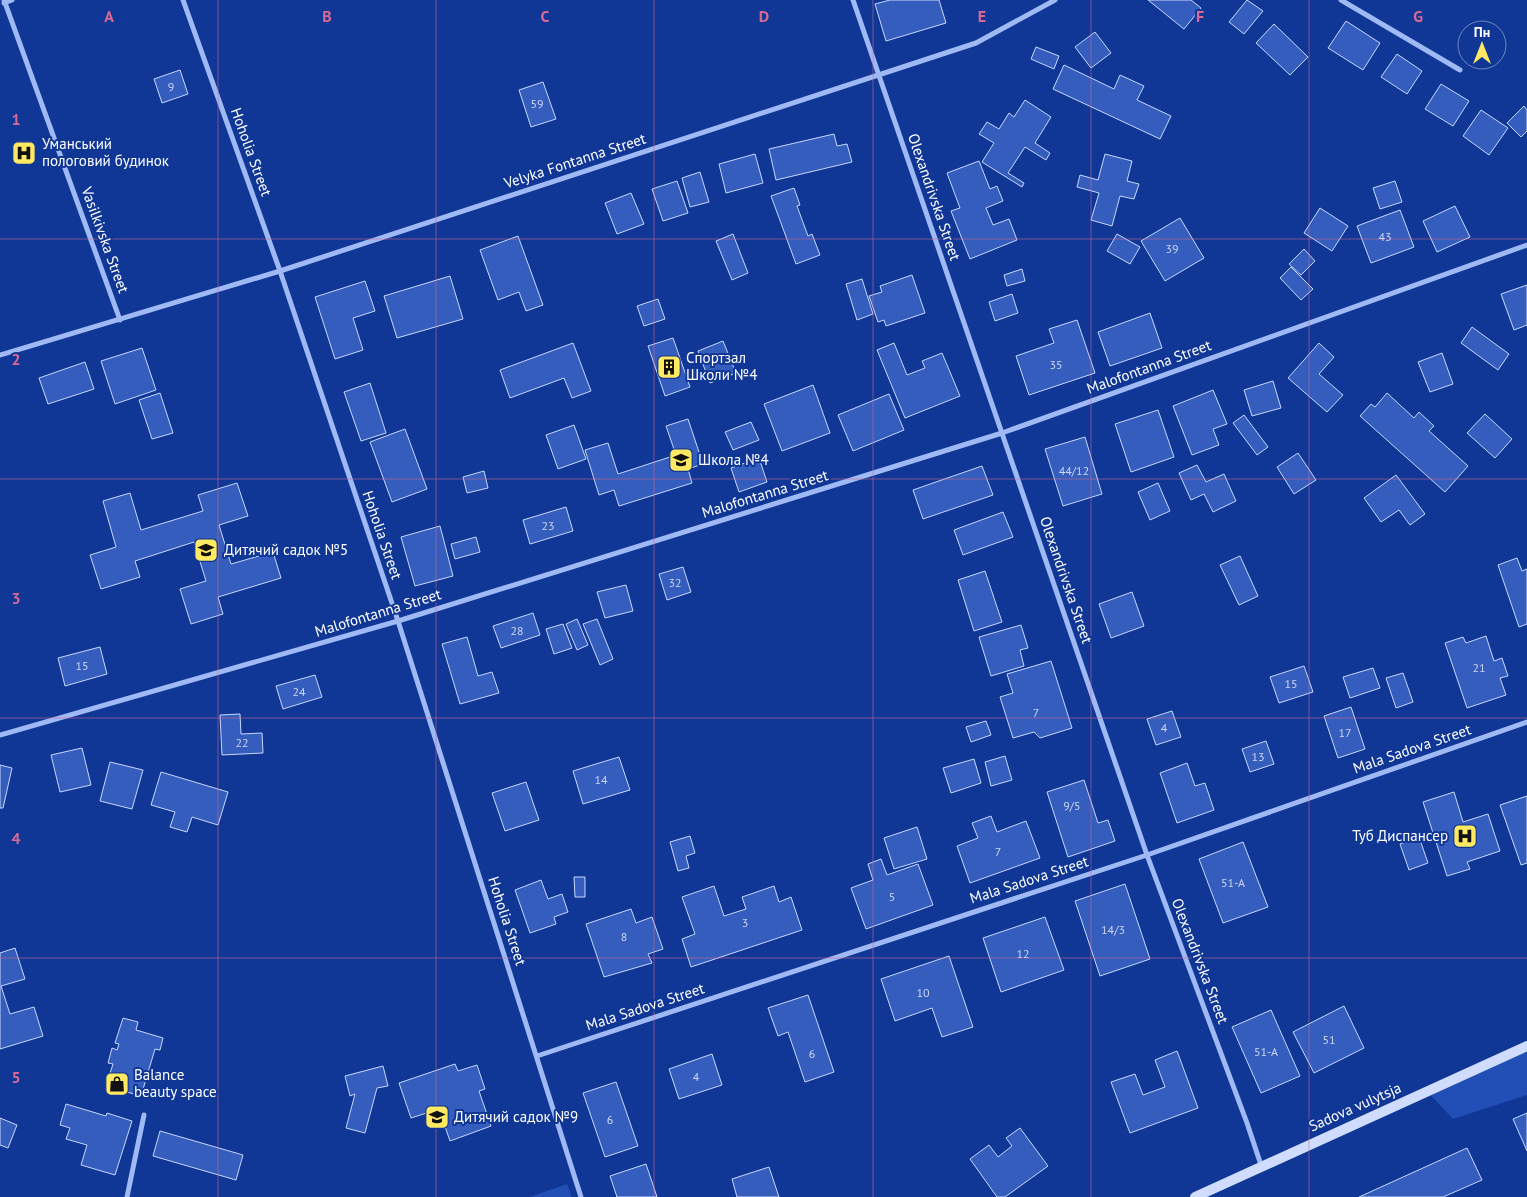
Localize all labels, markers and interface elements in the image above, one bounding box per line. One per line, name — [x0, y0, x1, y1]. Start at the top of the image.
text: A — [104, 6, 114, 26]
text: B — [322, 6, 332, 26]
text: C — [541, 6, 550, 26]
text: D — [759, 6, 769, 26]
text: E — [978, 6, 986, 26]
text: F — [1196, 6, 1204, 26]
text: G — [1413, 6, 1423, 26]
north arrow — [1457, 20, 1507, 70]
text: Пн — [1474, 23, 1490, 41]
house number: 9 — [168, 79, 174, 94]
house number: 59 — [530, 96, 544, 111]
street label: Hoholia Street — [227, 105, 276, 199]
text: 1 — [11, 109, 21, 129]
street label: Velyka Fontanna Street — [501, 129, 648, 193]
street label: Olexandrivska Street — [904, 131, 965, 263]
place label: Уманський пологовий будинок — [42, 134, 170, 170]
hospital icon: Уманський пологовий будинок — [11, 140, 37, 166]
street label: Vasilkivska Street — [77, 183, 133, 296]
house number: 43 — [1378, 229, 1392, 244]
house number: 39 — [1165, 241, 1179, 256]
street label: Malofontanna Street — [1084, 335, 1214, 398]
place label: Спортзал Школи №4 — [686, 348, 757, 384]
text: 2 — [11, 349, 21, 369]
building icon: Спортзал Школи №4 — [656, 354, 682, 380]
house number: 35 — [1049, 357, 1063, 372]
school or university icon: Школа №4 — [668, 447, 694, 473]
place label: Школа №4 — [698, 450, 769, 469]
house number: 44/12 — [1059, 463, 1089, 478]
street label: Malofontanna Street — [699, 465, 830, 522]
street label: Hoholia Street — [358, 488, 407, 582]
street label: Olexandrivska Street — [1036, 514, 1097, 646]
house number: 23 — [541, 518, 555, 533]
school or university icon: Дитячий садок №5 — [193, 537, 219, 563]
place label: Дитячий садок №5 — [224, 540, 348, 559]
house number: 32 — [668, 575, 682, 590]
street label: Malofontanna Street — [312, 584, 443, 641]
text: 3 — [11, 588, 21, 608]
house number: 28 — [510, 623, 524, 638]
house number: 15 — [75, 658, 89, 673]
house number: 21 — [1472, 660, 1486, 675]
house number: 15 — [1284, 676, 1298, 691]
house number: 24 — [292, 684, 306, 699]
house number: 7 — [1033, 705, 1039, 720]
street label: Mala Sadova Street — [1350, 719, 1473, 778]
house number: 4 — [1161, 720, 1168, 735]
house number: 17 — [1338, 725, 1352, 740]
house number: 22 — [235, 735, 249, 750]
house number: 13 — [1251, 749, 1265, 764]
house number: 14 — [594, 772, 608, 787]
house number: 9/5 — [1063, 798, 1081, 813]
hospital icon: Туб Диспансер — [1452, 823, 1478, 849]
place label: Туб Диспансер — [1352, 826, 1448, 845]
text: 4 — [11, 828, 21, 848]
house number: 7 — [995, 844, 1001, 859]
street label: Mala Sadova Street — [967, 851, 1090, 908]
street label: Hoholia Street — [484, 874, 531, 968]
house number: 51-А — [1221, 875, 1245, 890]
house number: 5 — [889, 889, 895, 904]
street label: Olexandrivska Street — [1168, 895, 1233, 1026]
house number: 3 — [742, 915, 748, 930]
house number: 14/3 — [1101, 922, 1125, 937]
house number: 8 — [621, 929, 627, 944]
house number: 12 — [1016, 946, 1030, 961]
street label: Mala Sadova Street — [583, 978, 706, 1035]
house number: 10 — [916, 985, 930, 1000]
house number: 51 — [1322, 1032, 1336, 1047]
house number: 51-А — [1254, 1044, 1278, 1059]
house number: 6 — [809, 1046, 815, 1061]
place label: Balance beauty space — [134, 1065, 217, 1101]
text: 5 — [11, 1067, 21, 1087]
house number: 4 — [693, 1069, 700, 1084]
shop icon: Balance beauty space — [104, 1071, 130, 1097]
street label: Sadova vulytsja — [1306, 1078, 1404, 1135]
school or university icon: Дитячий садок №9 — [424, 1104, 450, 1130]
place label: Дитячий садок №9 — [454, 1107, 578, 1126]
house number: 6 — [607, 1112, 613, 1127]

